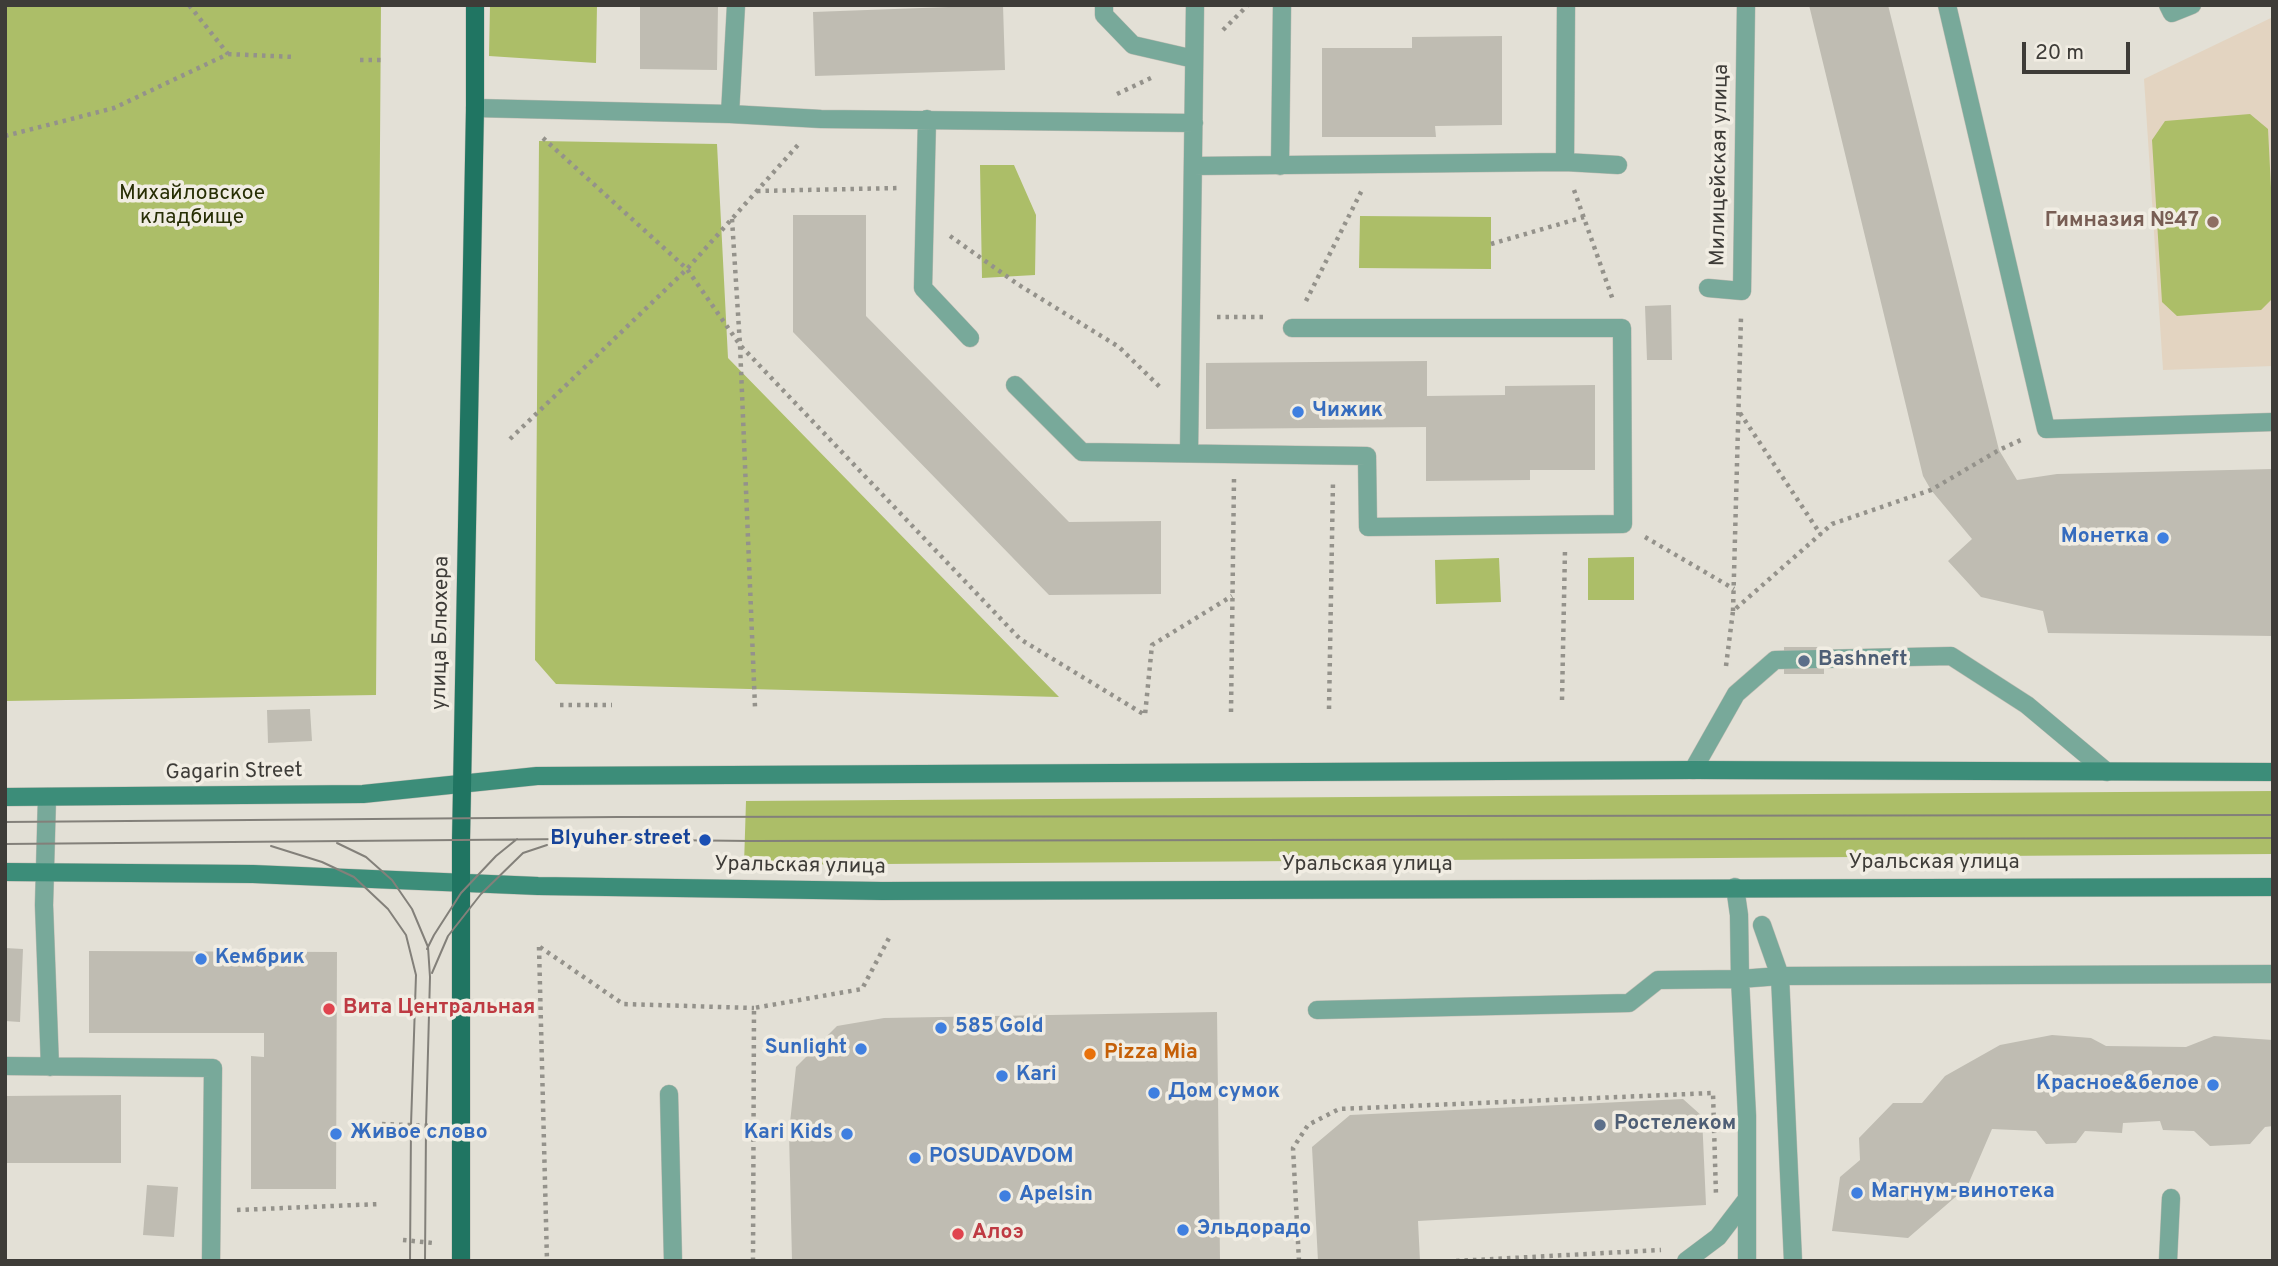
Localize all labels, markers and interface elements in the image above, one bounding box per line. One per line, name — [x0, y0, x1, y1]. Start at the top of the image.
scale bar — [2026, 28, 2134, 72]
text: 20 m — [2035, 40, 2084, 67]
street label: Милицейская улица — [1707, 64, 1735, 266]
park label: Михайловское кладбище — [119, 182, 265, 232]
place label: Гимназия №47 — [2045, 209, 2199, 235]
marker: Гимназия №47 — [2205, 214, 2221, 230]
place label: Чижик — [1312, 399, 1383, 425]
marker: Чижик — [1290, 404, 1306, 420]
place label: Монетка — [2061, 525, 2149, 551]
marker: Монетка — [2155, 530, 2171, 546]
street label: улица Блюхера — [428, 556, 456, 710]
place label: Bashneft — [1818, 648, 1908, 674]
marker: Bashneft — [1796, 653, 1812, 669]
street label: Gagarin Street — [165, 759, 303, 787]
place label: Blyuher street — [550, 827, 691, 853]
marker: Blyuher street — [697, 832, 713, 848]
street label: Уральская улица — [1848, 851, 2020, 877]
street label: Уральская улица — [714, 853, 886, 881]
street label: Уральская улица — [1281, 853, 1453, 879]
place label: Кембрик — [215, 946, 305, 972]
marker: Кембрик — [193, 951, 209, 967]
place label: Вита Центральная — [343, 996, 535, 1022]
marker: Вита Центральная — [321, 1001, 337, 1017]
place label: 585 Gold — [955, 1015, 1044, 1041]
marker: 585 Gold — [933, 1020, 949, 1036]
place label: Sunlight — [765, 1036, 847, 1062]
marker: Sunlight — [853, 1041, 869, 1057]
place label: Pizza Mia — [1104, 1041, 1198, 1067]
marker: Pizza Mia — [1082, 1046, 1098, 1062]
place label: Kari — [1016, 1063, 1057, 1089]
marker: Kari — [994, 1068, 1010, 1084]
place label: Красное&белое — [2036, 1072, 2199, 1098]
marker: Красное&белое — [2205, 1077, 2221, 1093]
place label: Дом сумок — [1168, 1080, 1280, 1106]
marker: Дом сумок — [1146, 1085, 1162, 1101]
place label: Ростелеком — [1614, 1112, 1736, 1138]
marker: Ростелеком — [1592, 1117, 1608, 1133]
place label: Живое слово — [350, 1121, 488, 1147]
place label: Kari Kids — [744, 1121, 833, 1147]
marker: Живое слово — [328, 1126, 344, 1142]
marker: Kari Kids — [839, 1126, 855, 1142]
place label: POSUDAVDOM — [929, 1145, 1073, 1171]
marker: POSUDAVDOM — [907, 1150, 923, 1166]
place label: Магнум-винотека — [1871, 1180, 2055, 1206]
place label: Apelsin — [1019, 1183, 1093, 1209]
marker: Магнум-винотека — [1849, 1185, 1865, 1201]
marker: Apelsin — [997, 1188, 1013, 1204]
place label: Эльдорадо — [1197, 1217, 1311, 1243]
place label: Алоэ — [972, 1221, 1024, 1247]
marker: Эльдорадо — [1175, 1222, 1191, 1238]
marker: Алоэ — [950, 1226, 966, 1242]

